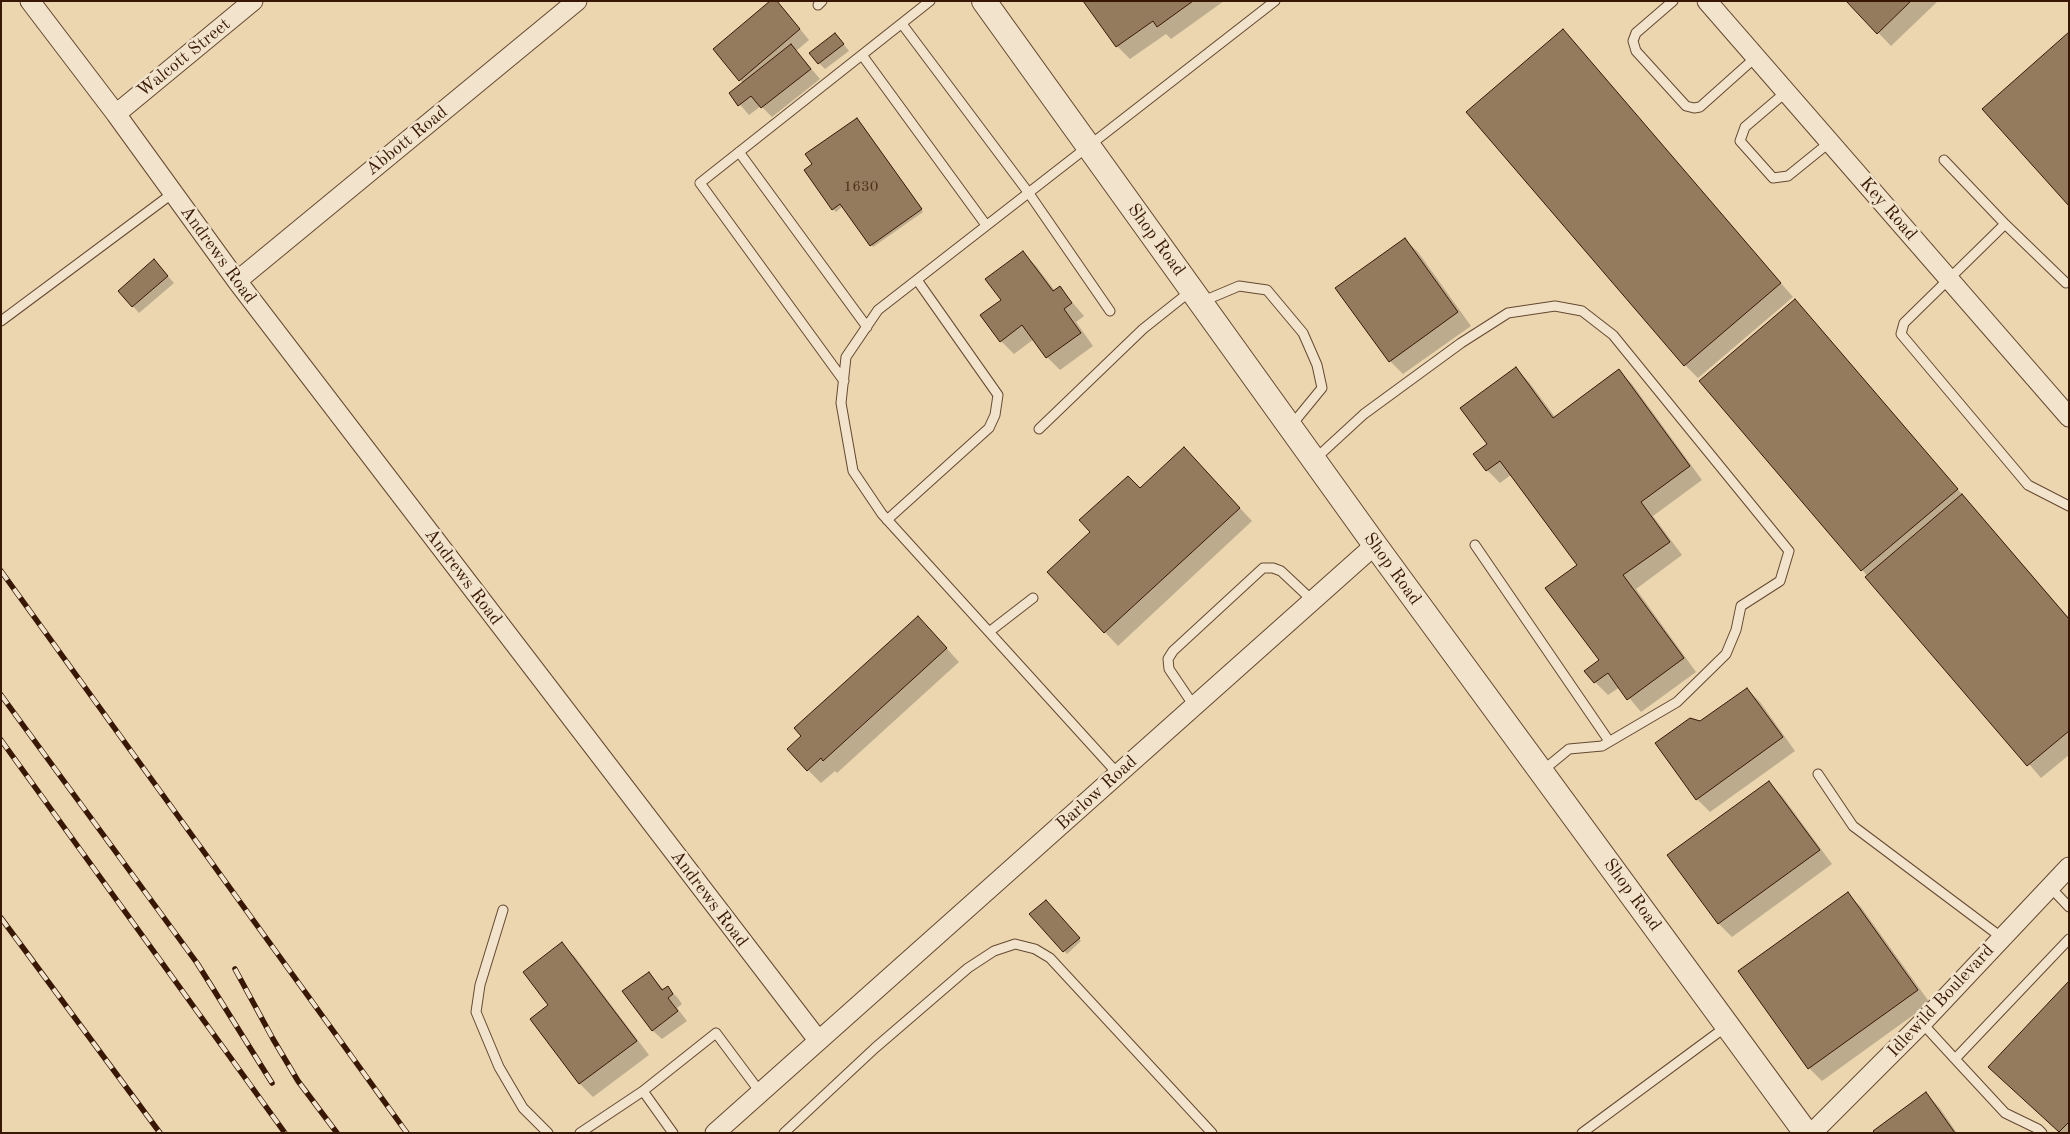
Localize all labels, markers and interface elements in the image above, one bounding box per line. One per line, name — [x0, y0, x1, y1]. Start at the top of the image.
street label: Walcott Street — [133, 14, 235, 102]
street label: Abbott Road — [362, 102, 452, 180]
street label: Key Road — [1855, 173, 1921, 245]
house number: 1630 — [844, 178, 878, 196]
street label: Shop Road — [1122, 200, 1190, 280]
street label: Andrews Road — [175, 202, 261, 308]
street label: Andrews Road — [420, 524, 506, 630]
street label: Shop Road — [1358, 529, 1426, 609]
street label: Barlow Road — [1052, 751, 1142, 835]
street label: Andrews Road — [666, 846, 752, 952]
street label: Shop Road — [1598, 855, 1666, 935]
street label: Idlewild Boulevard — [1883, 940, 1999, 1062]

